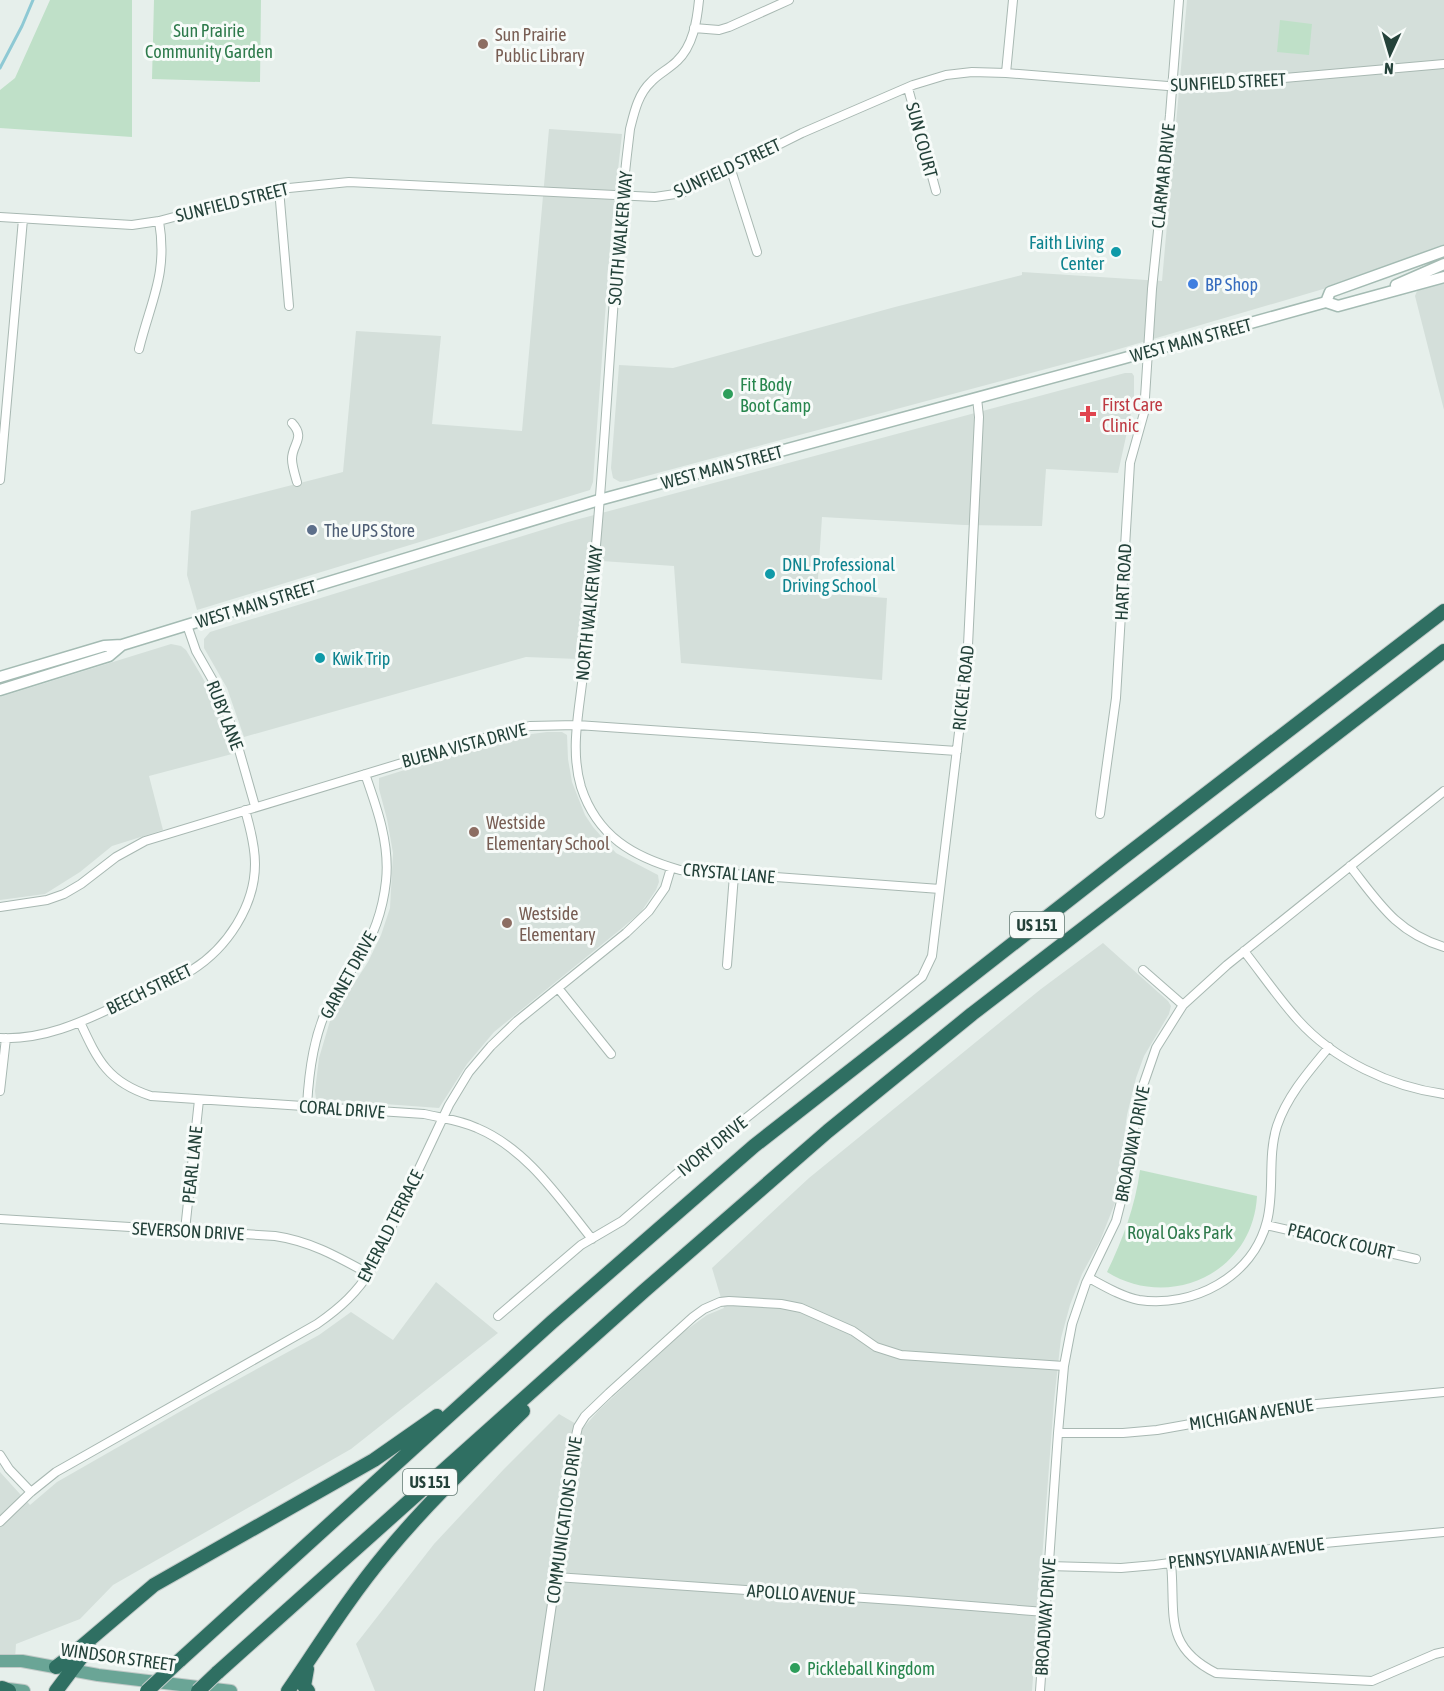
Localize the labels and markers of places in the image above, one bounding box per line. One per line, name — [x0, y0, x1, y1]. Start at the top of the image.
place label: Sun Prairie Public Library — [495, 24, 585, 66]
marker: Sun Prairie Public Library — [476, 37, 490, 51]
place label: Faith Living Center — [1029, 232, 1105, 274]
marker: Faith Living Center — [1109, 245, 1123, 259]
place label: BP Shop — [1205, 274, 1258, 295]
marker: BP Shop — [1186, 277, 1200, 291]
place label: Fit Body Boot Camp — [740, 374, 811, 416]
marker: Fit Body Boot Camp — [721, 387, 735, 401]
place label: First Care Clinic — [1102, 394, 1163, 436]
marker: First Care Clinic — [1079, 405, 1097, 423]
place label: The UPS Store — [324, 520, 415, 541]
marker: The UPS Store — [305, 523, 319, 537]
place label: DNL Professional Driving School — [782, 554, 895, 596]
marker: DNL Professional Driving School — [763, 567, 777, 581]
place label: Kwik Trip — [332, 648, 390, 669]
marker: Kwik Trip — [313, 651, 327, 665]
place label: Westside Elementary School — [486, 812, 610, 854]
marker: Westside Elementary School — [467, 825, 481, 839]
place label: Westside Elementary — [519, 903, 596, 945]
marker: Westside Elementary — [500, 916, 514, 930]
place label: Pickleball Kingdom — [807, 1658, 935, 1679]
marker: Pickleball Kingdom — [788, 1661, 802, 1675]

